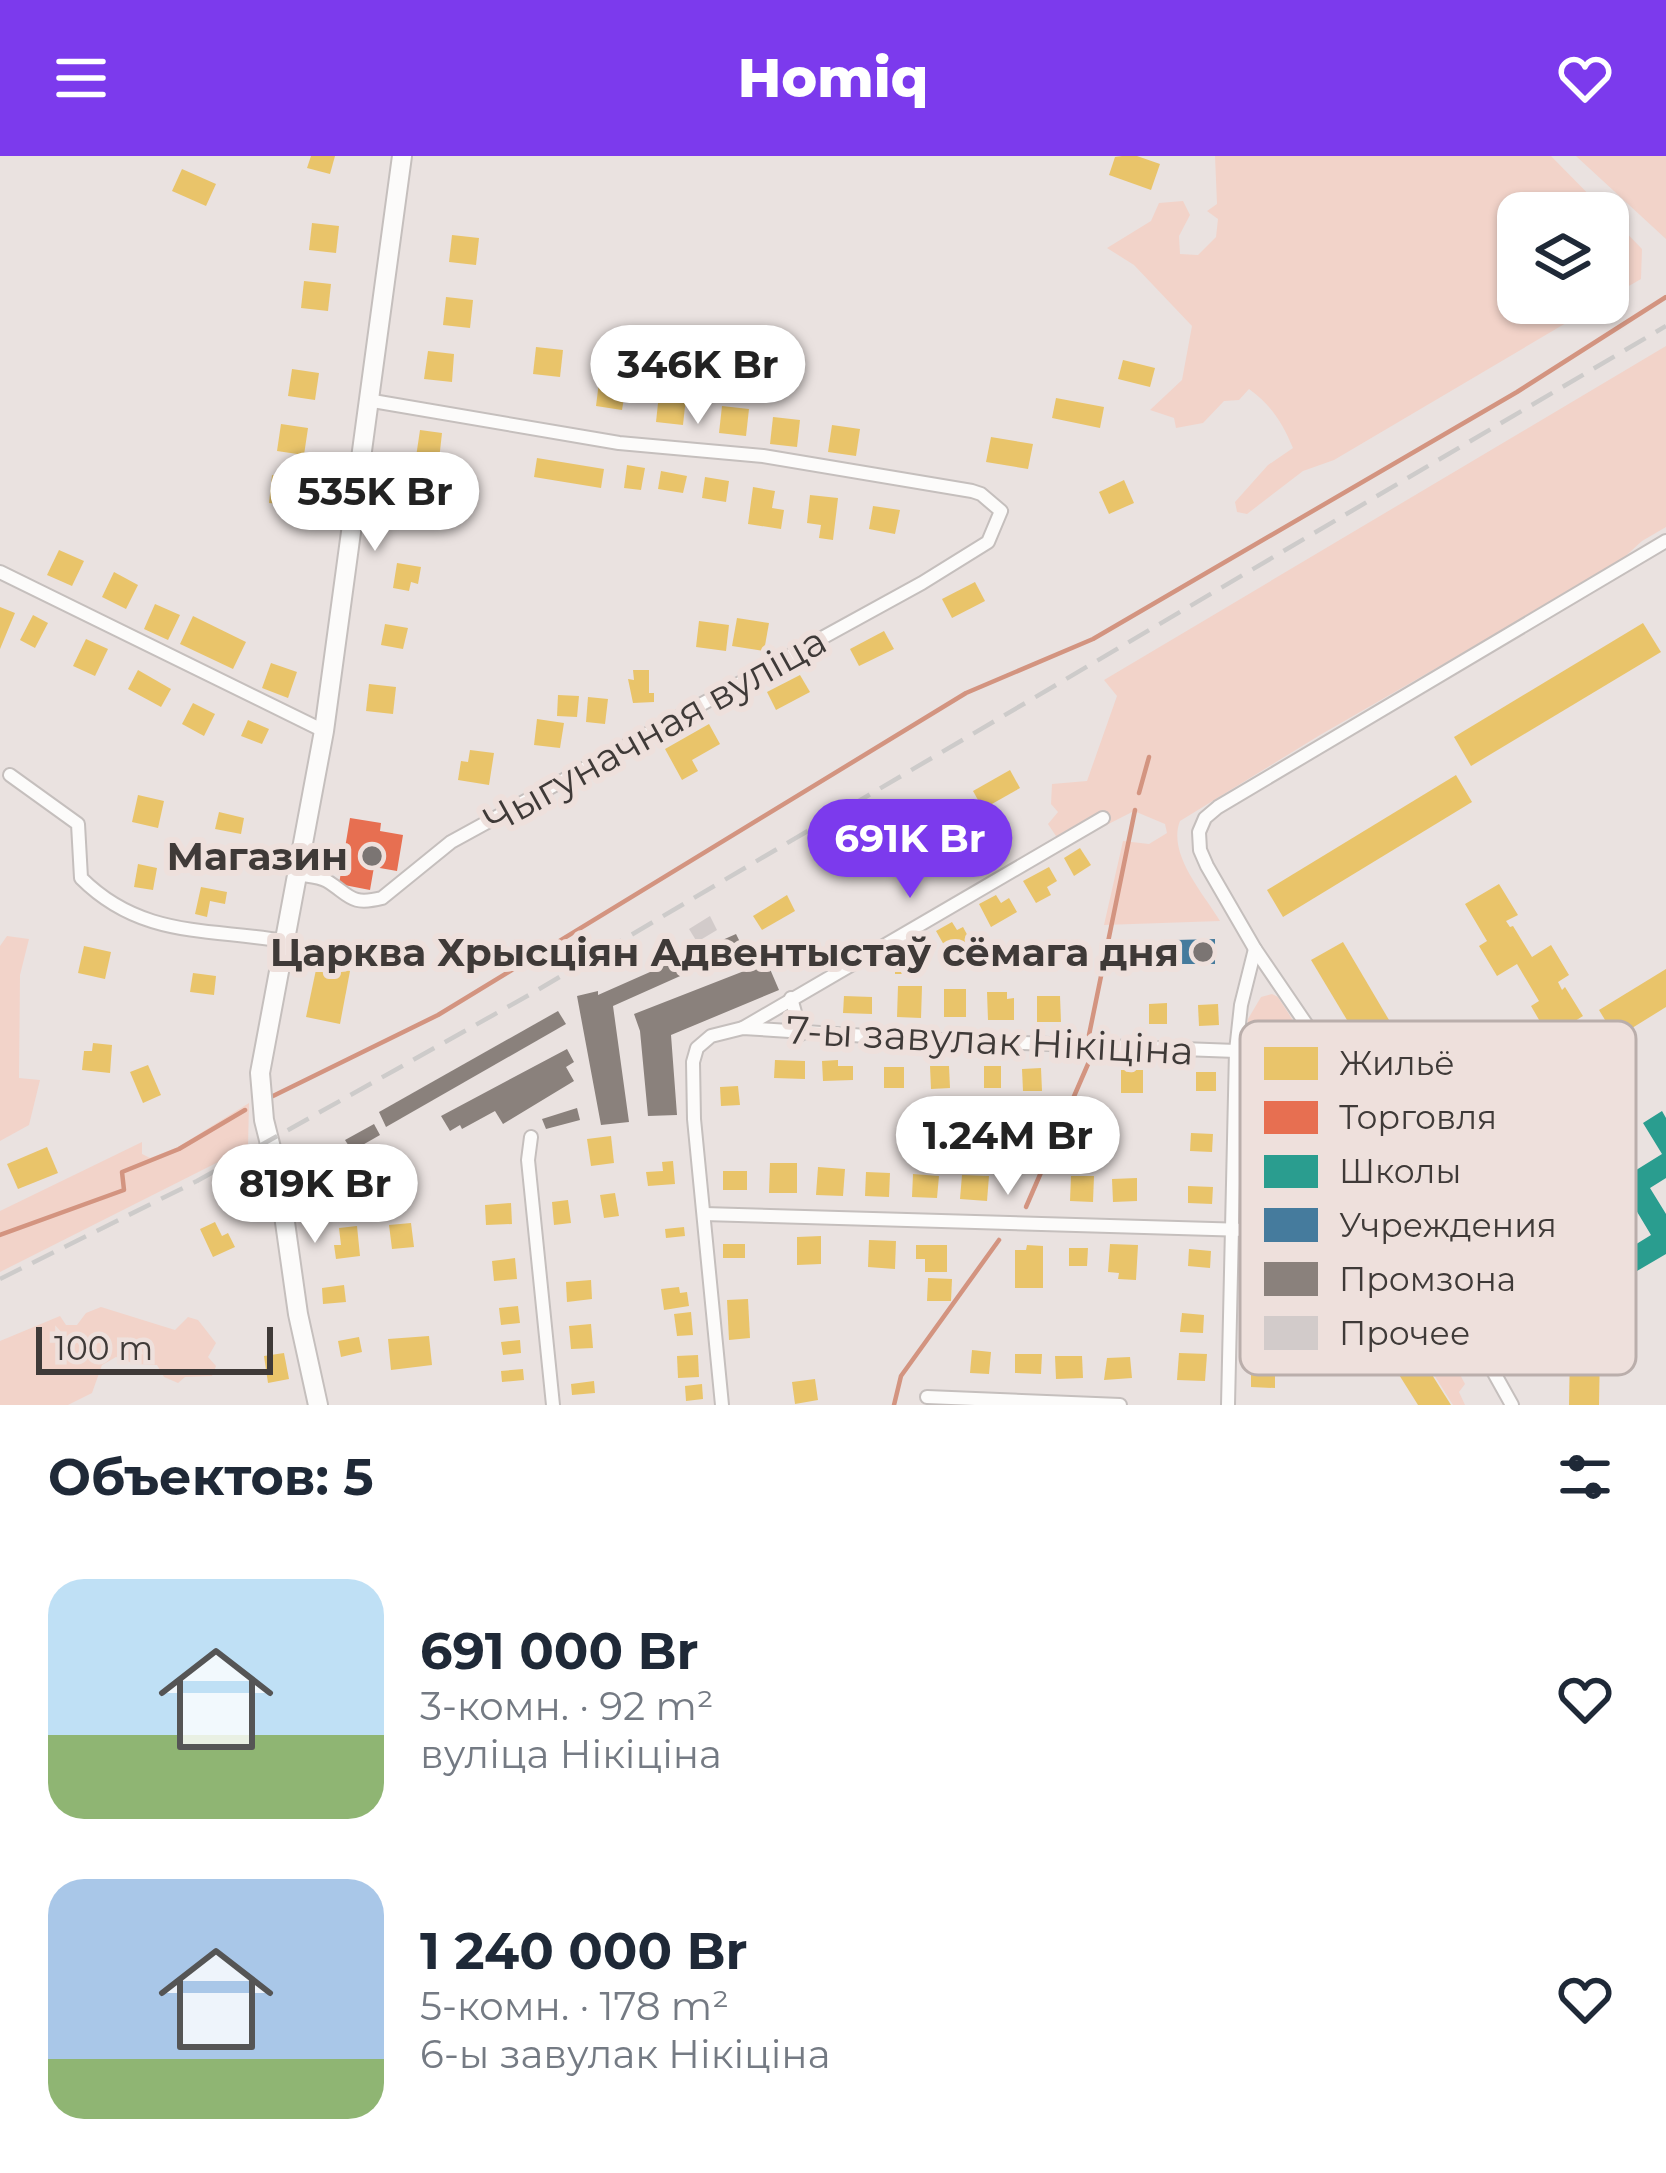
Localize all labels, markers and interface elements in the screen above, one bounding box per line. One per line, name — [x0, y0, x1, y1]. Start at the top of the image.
icon: menu — [48, 45, 114, 111]
text: Homiq — [738, 45, 928, 111]
icon: heart — [1552, 45, 1618, 111]
map controls — [1497, 192, 1629, 324]
button: layers — [1497, 192, 1629, 324]
pin: 346K Br — [587, 325, 809, 427]
text: 346K Br — [617, 340, 779, 388]
pin: 535K Br — [264, 452, 486, 554]
text: 535K Br — [297, 467, 453, 515]
street label: Чыгуначная вуліца — [476, 616, 834, 844]
pin: 691K Br — [799, 799, 1021, 901]
text: 691K Br — [834, 814, 986, 862]
place label: Магазин — [167, 832, 348, 880]
marker: Магазин — [359, 843, 385, 869]
place label: Царква Хрысціян Адвентыстаў сёмага дня — [270, 928, 1179, 976]
marker: Царква Хрысціян Адвентыстаў сёмага дня — [1190, 939, 1216, 965]
street label: 7-ы завулак Нікіціна — [785, 1005, 1195, 1075]
legend — [1240, 1021, 1636, 1375]
text: Жильё — [1339, 1043, 1455, 1083]
pin: 1.24M Br — [884, 1096, 1132, 1198]
text: Торговля — [1339, 1097, 1497, 1137]
text: 1.24M Br — [923, 1111, 1093, 1159]
pin: 819K Br — [204, 1144, 426, 1246]
text: Школы — [1339, 1151, 1461, 1191]
text: 819K Br — [239, 1159, 391, 1207]
text: Учреждения — [1339, 1205, 1557, 1245]
text: Промзона — [1339, 1259, 1516, 1299]
text: Прочее — [1339, 1313, 1470, 1353]
scale bar — [36, 1321, 273, 1374]
text: 100 m — [54, 1328, 153, 1368]
icon: filters — [1552, 1444, 1618, 1510]
text: Объектов: 5 — [48, 1446, 374, 1508]
text: 691 000 Br — [420, 1620, 699, 1682]
icon: home — [144, 1627, 288, 1771]
icon: heart — [1552, 1666, 1618, 1732]
text: 3-комн. · 92 m² — [420, 1682, 714, 1730]
text: вуліца Нікіціна — [420, 1730, 722, 1778]
text: 1 240 000 Br — [420, 1920, 748, 1982]
icon: home — [144, 1927, 288, 2071]
icon: heart — [1552, 1966, 1618, 2032]
text: 5-комн. · 178 m² — [420, 1982, 729, 2030]
text: 6-ы завулак Нікіціна — [420, 2030, 830, 2078]

